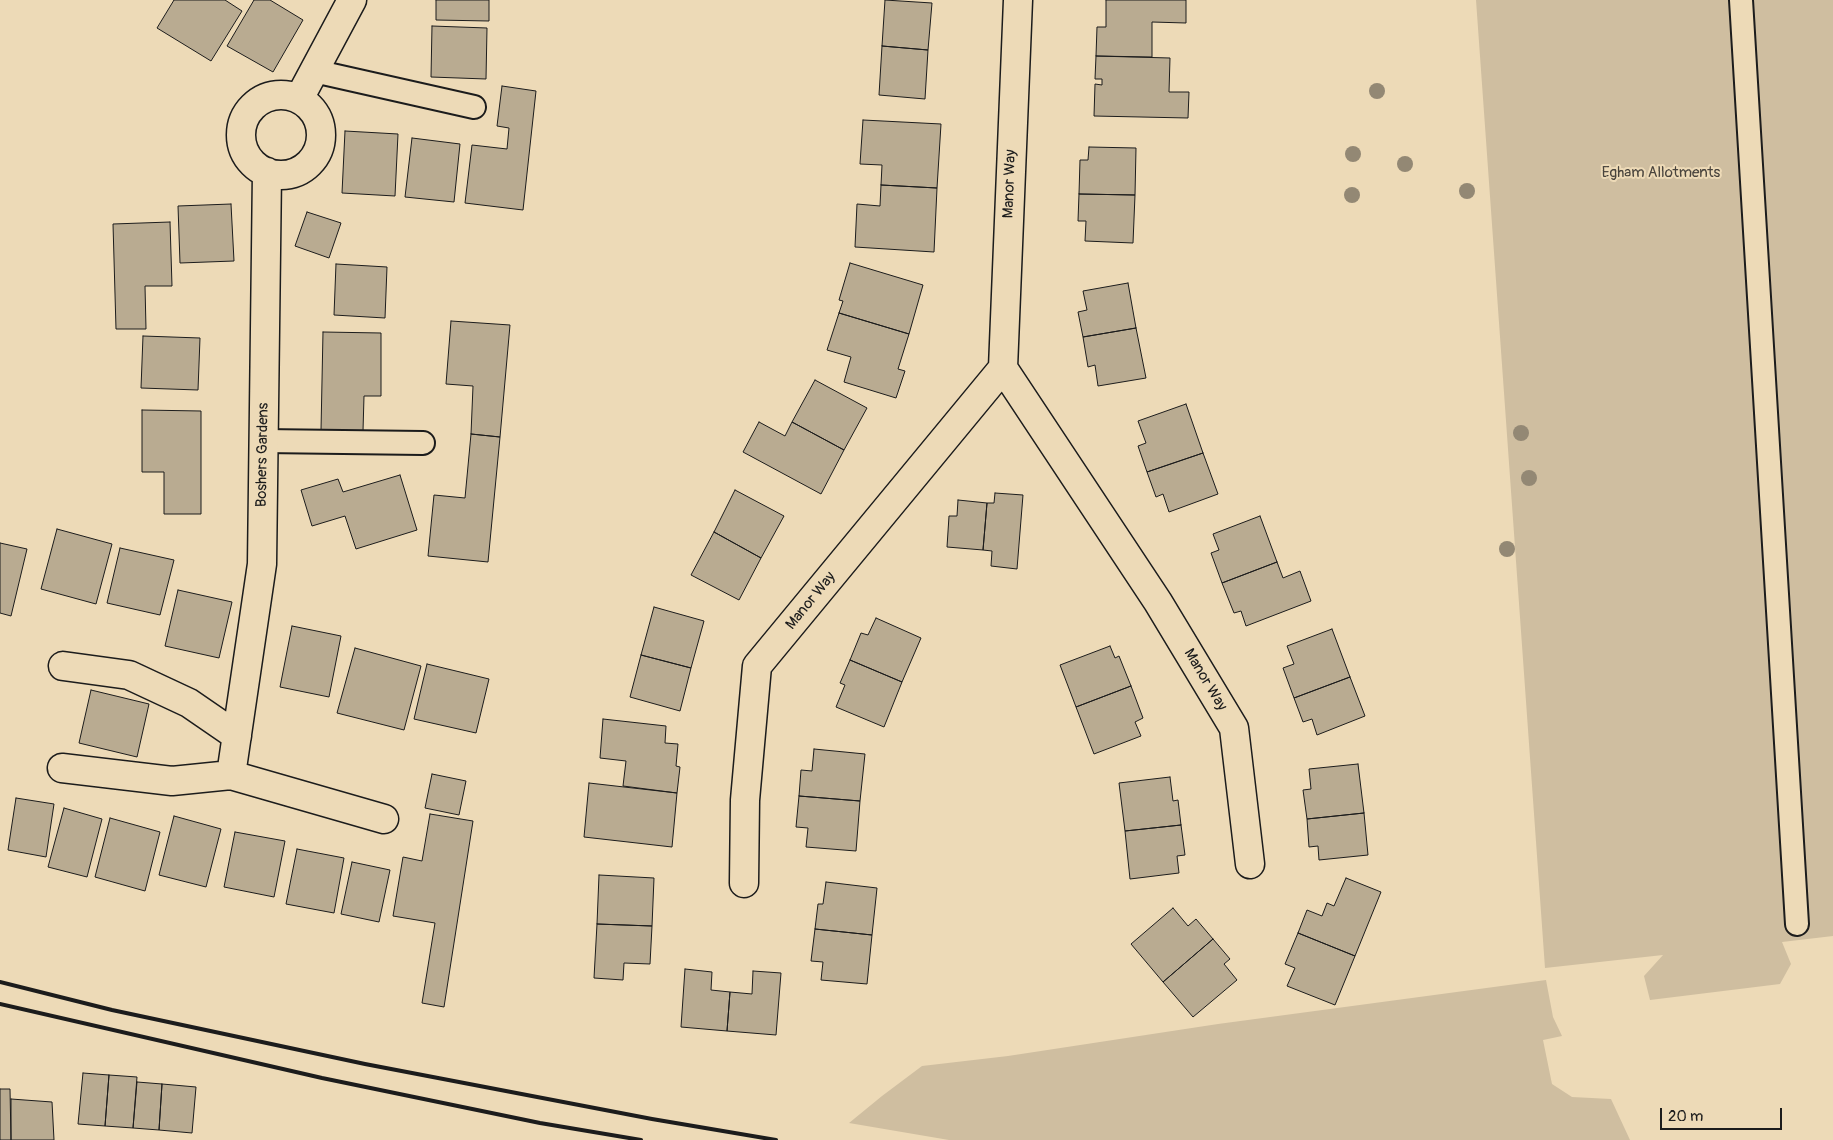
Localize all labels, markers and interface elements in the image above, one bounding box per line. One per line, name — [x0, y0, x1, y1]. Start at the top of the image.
street label: Manor Way — [1000, 149, 1020, 219]
park label: Egham Allotments — [1602, 164, 1720, 182]
street label: Boshers Gardens — [253, 403, 273, 507]
street label: Manor Way — [782, 569, 840, 633]
street label: Manor Way — [1180, 646, 1230, 714]
scale bar — [1663, 1098, 1786, 1130]
text: 20 m — [1668, 1107, 1703, 1126]

